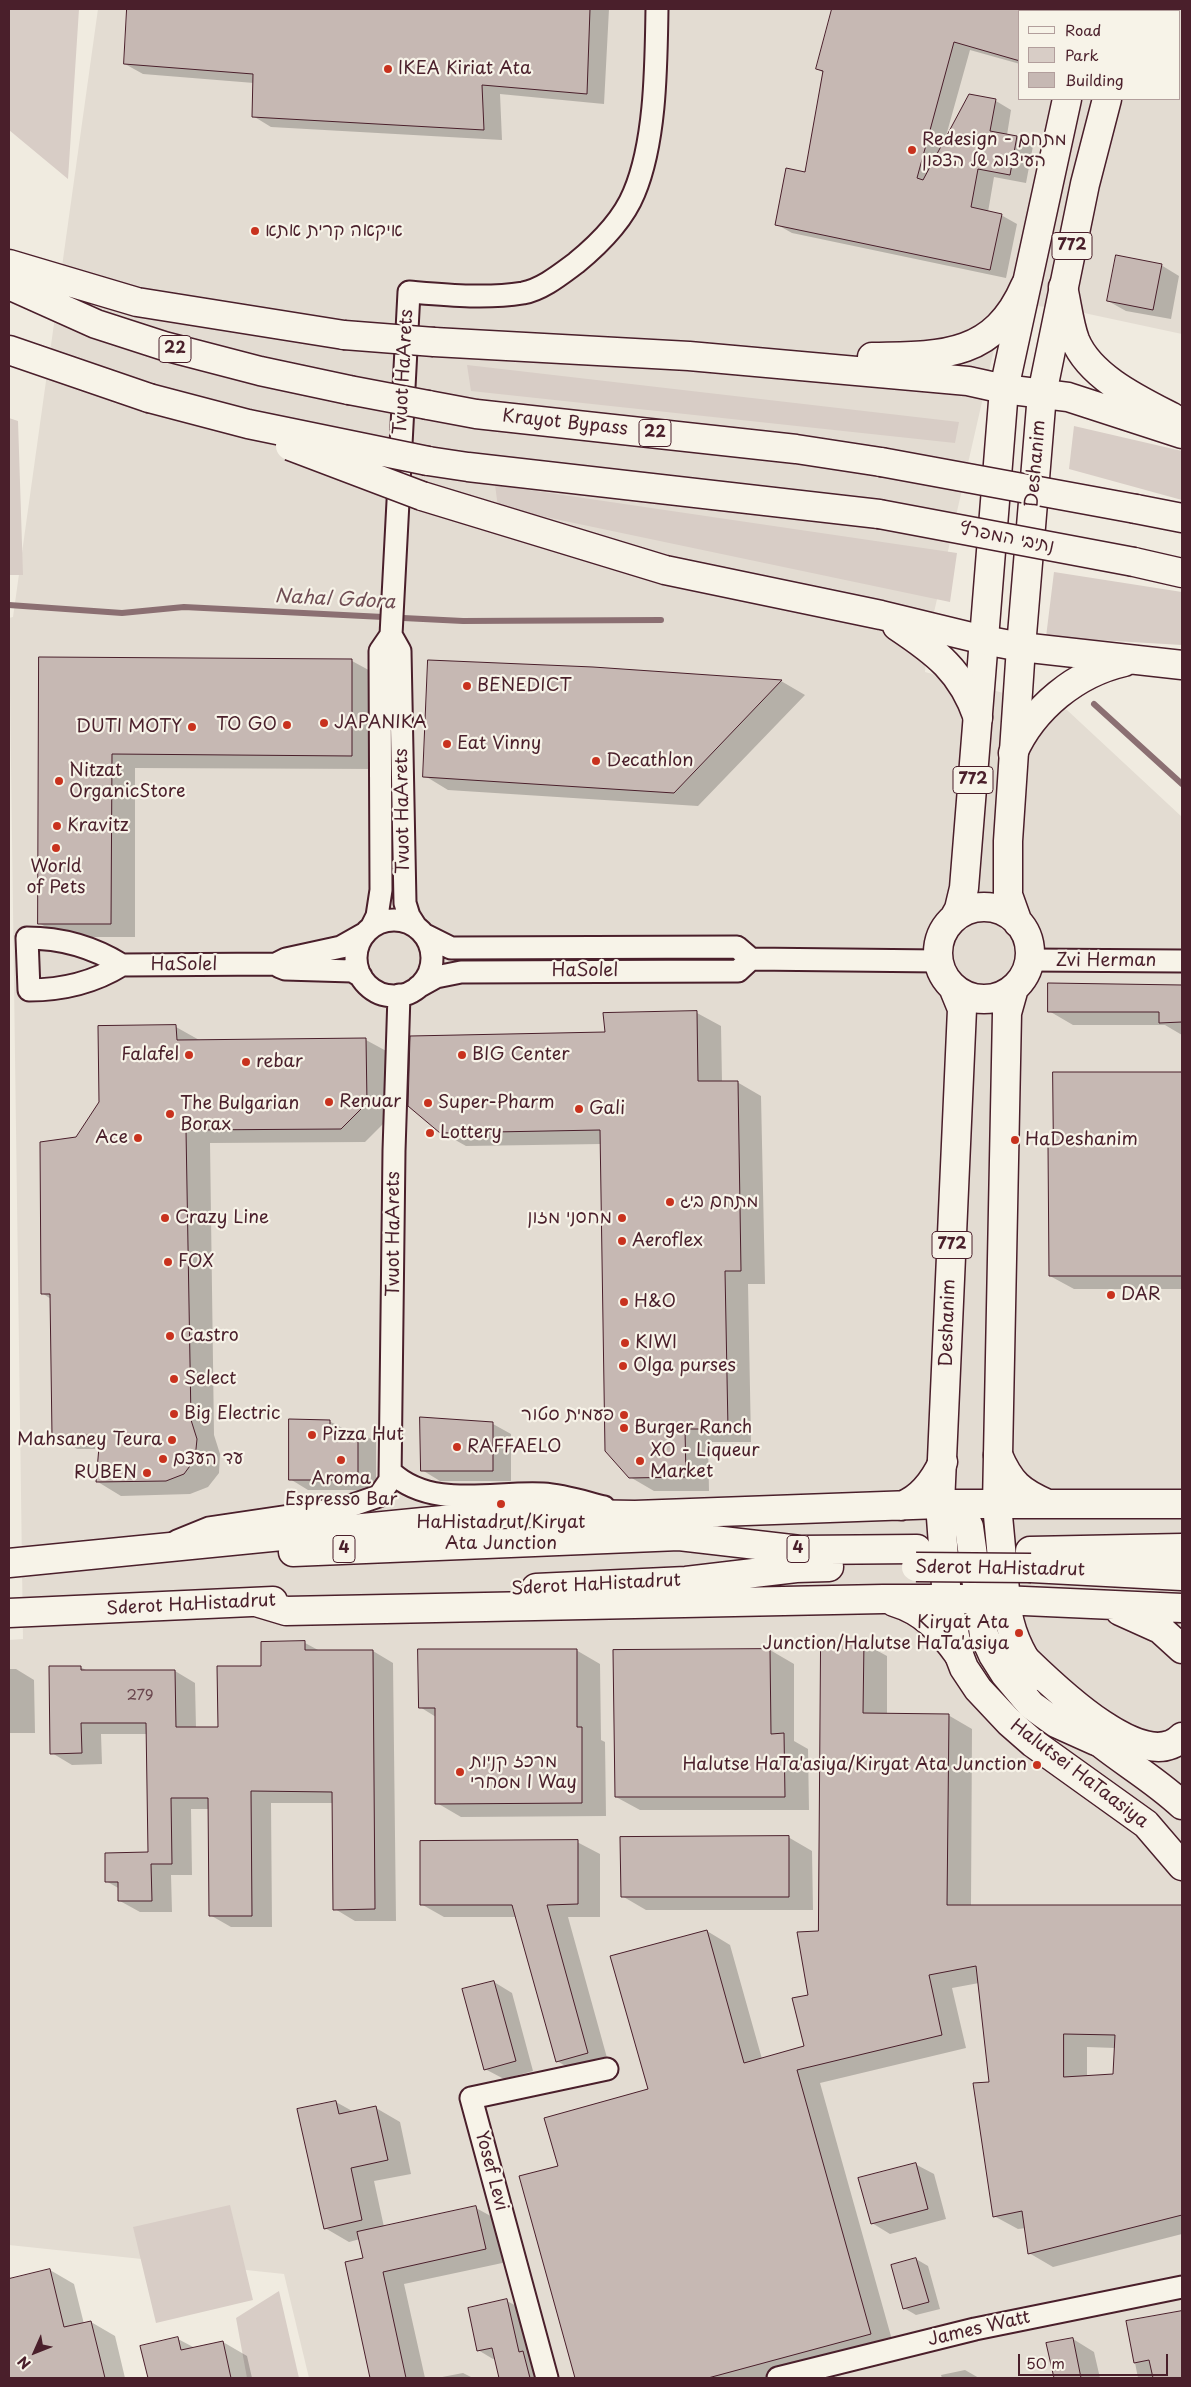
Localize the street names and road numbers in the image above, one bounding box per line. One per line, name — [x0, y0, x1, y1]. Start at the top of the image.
road number: 772 — [1052, 232, 1092, 260]
street label: Tvuot HaArets — [390, 309, 418, 435]
road number: 22 — [159, 336, 191, 362]
street label: Krayot Bypass — [501, 406, 629, 440]
road number: 22 — [639, 419, 671, 446]
street label: Deshanim — [1021, 419, 1051, 509]
street label: נתיבי המפרץ — [958, 518, 1056, 558]
street label: Tvuot HaArets — [391, 748, 415, 874]
road number: 772 — [953, 766, 993, 794]
street label: Zvi Herman — [1056, 950, 1156, 972]
street label: HaSolel — [151, 954, 217, 976]
street label: HaSolel — [552, 960, 618, 982]
street label: Tvuot HaArets — [383, 1171, 405, 1297]
road number: 772 — [932, 1232, 972, 1258]
street label: Deshanim — [936, 1279, 960, 1367]
road number: 4 — [333, 1536, 355, 1562]
road number: 4 — [787, 1536, 809, 1562]
street label: Sderot HaHistadrut — [915, 1557, 1085, 1581]
street label: Sderot HaHistadrut — [511, 1570, 681, 1600]
street label: Sderot HaHistadrut — [106, 1590, 276, 1620]
street label: Halutsei HaTaasiya — [1006, 1715, 1152, 1833]
street label: Yosef Levi — [470, 2129, 512, 2213]
street label: James Watt — [926, 2307, 1032, 2351]

